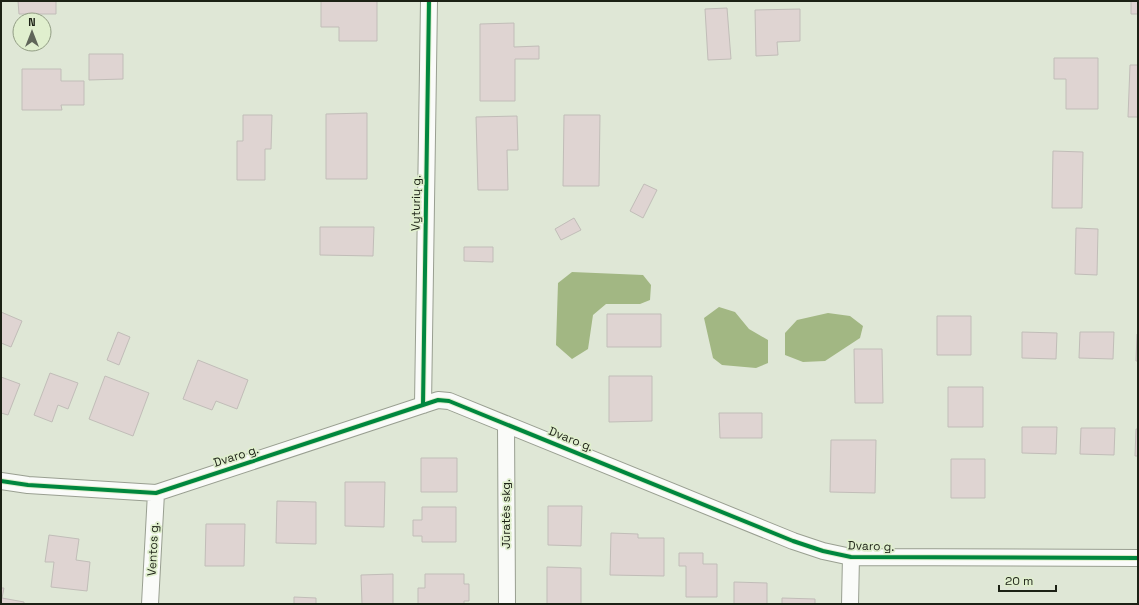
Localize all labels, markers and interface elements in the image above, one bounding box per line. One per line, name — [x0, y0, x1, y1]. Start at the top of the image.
north arrow — [12, 12, 52, 52]
text: N — [28, 15, 36, 29]
street label: Vyturių g. — [408, 175, 424, 231]
street label: Dvaro g. — [546, 423, 596, 455]
street label: Dvaro g. — [211, 441, 261, 471]
street label: Jūratės skg. — [498, 479, 514, 549]
street label: Ventos g. — [144, 522, 162, 576]
street label: Dvaro g. — [847, 537, 895, 555]
scale bar — [999, 567, 1056, 593]
text: 20 m — [1005, 573, 1033, 589]

